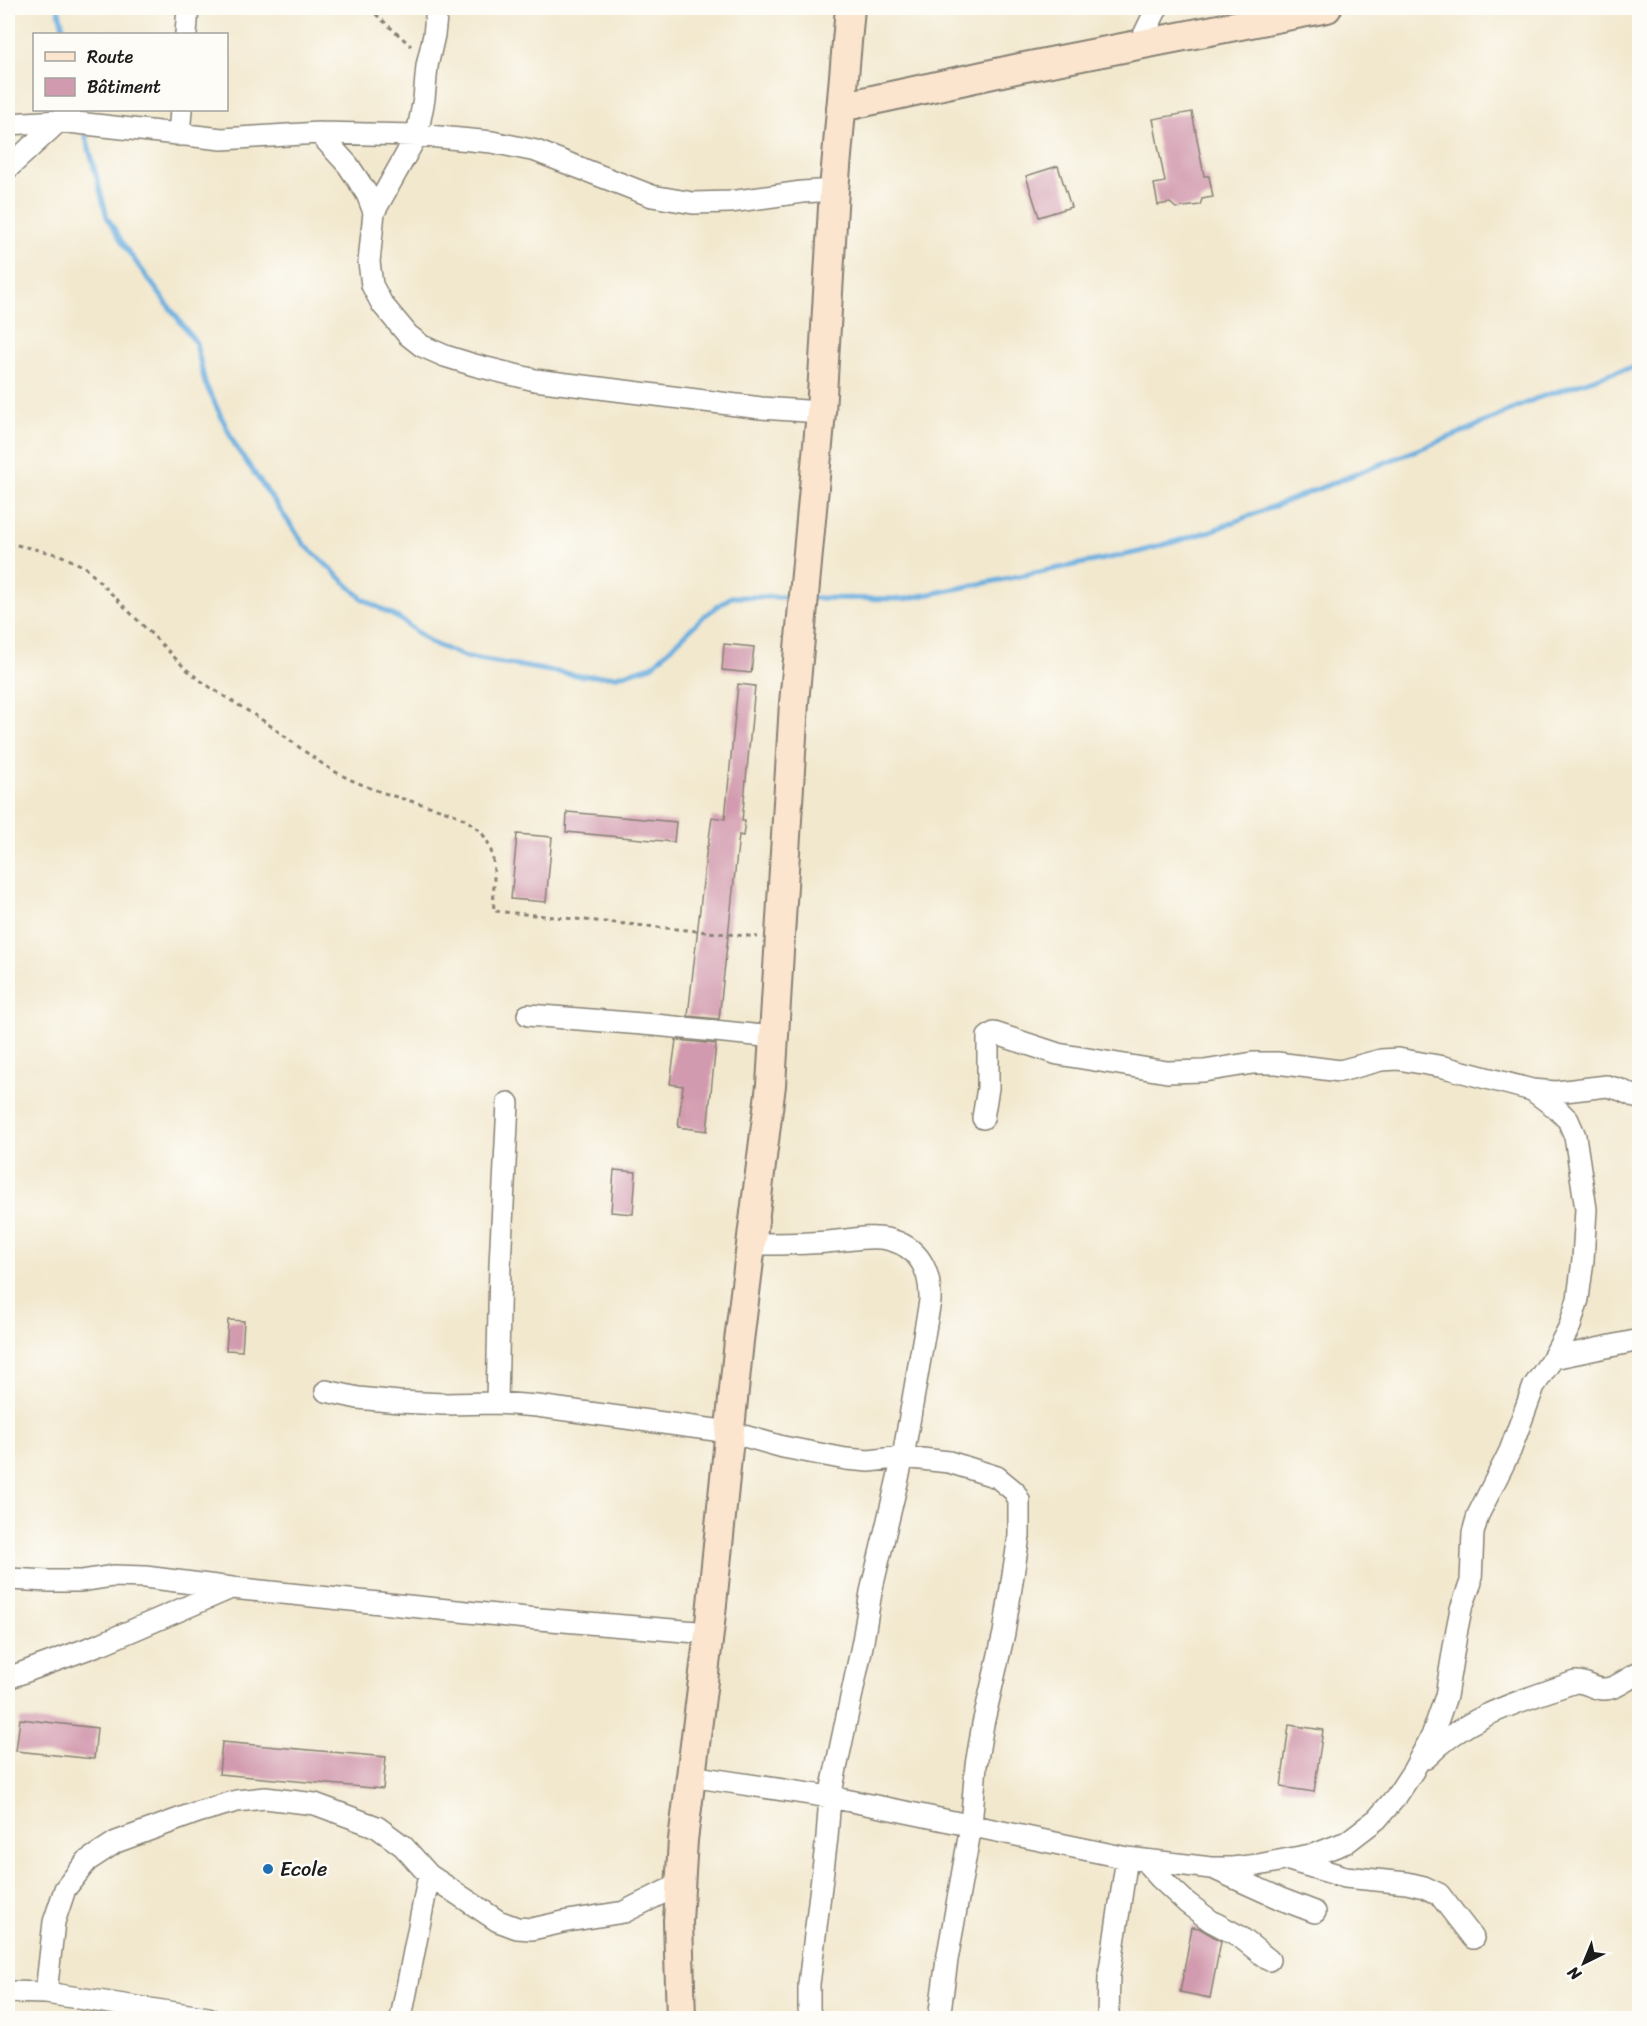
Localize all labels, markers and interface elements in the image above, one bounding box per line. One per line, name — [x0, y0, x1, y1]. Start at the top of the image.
legend — [33, 33, 228, 111]
text: Route — [87, 41, 134, 73]
text: Bâtiment — [87, 71, 161, 103]
place label: Ecole — [280, 1852, 327, 1887]
marker: Ecole — [261, 1862, 275, 1876]
north arrow — [1554, 1933, 1614, 1993]
text: N — [1560, 1959, 1589, 1989]

